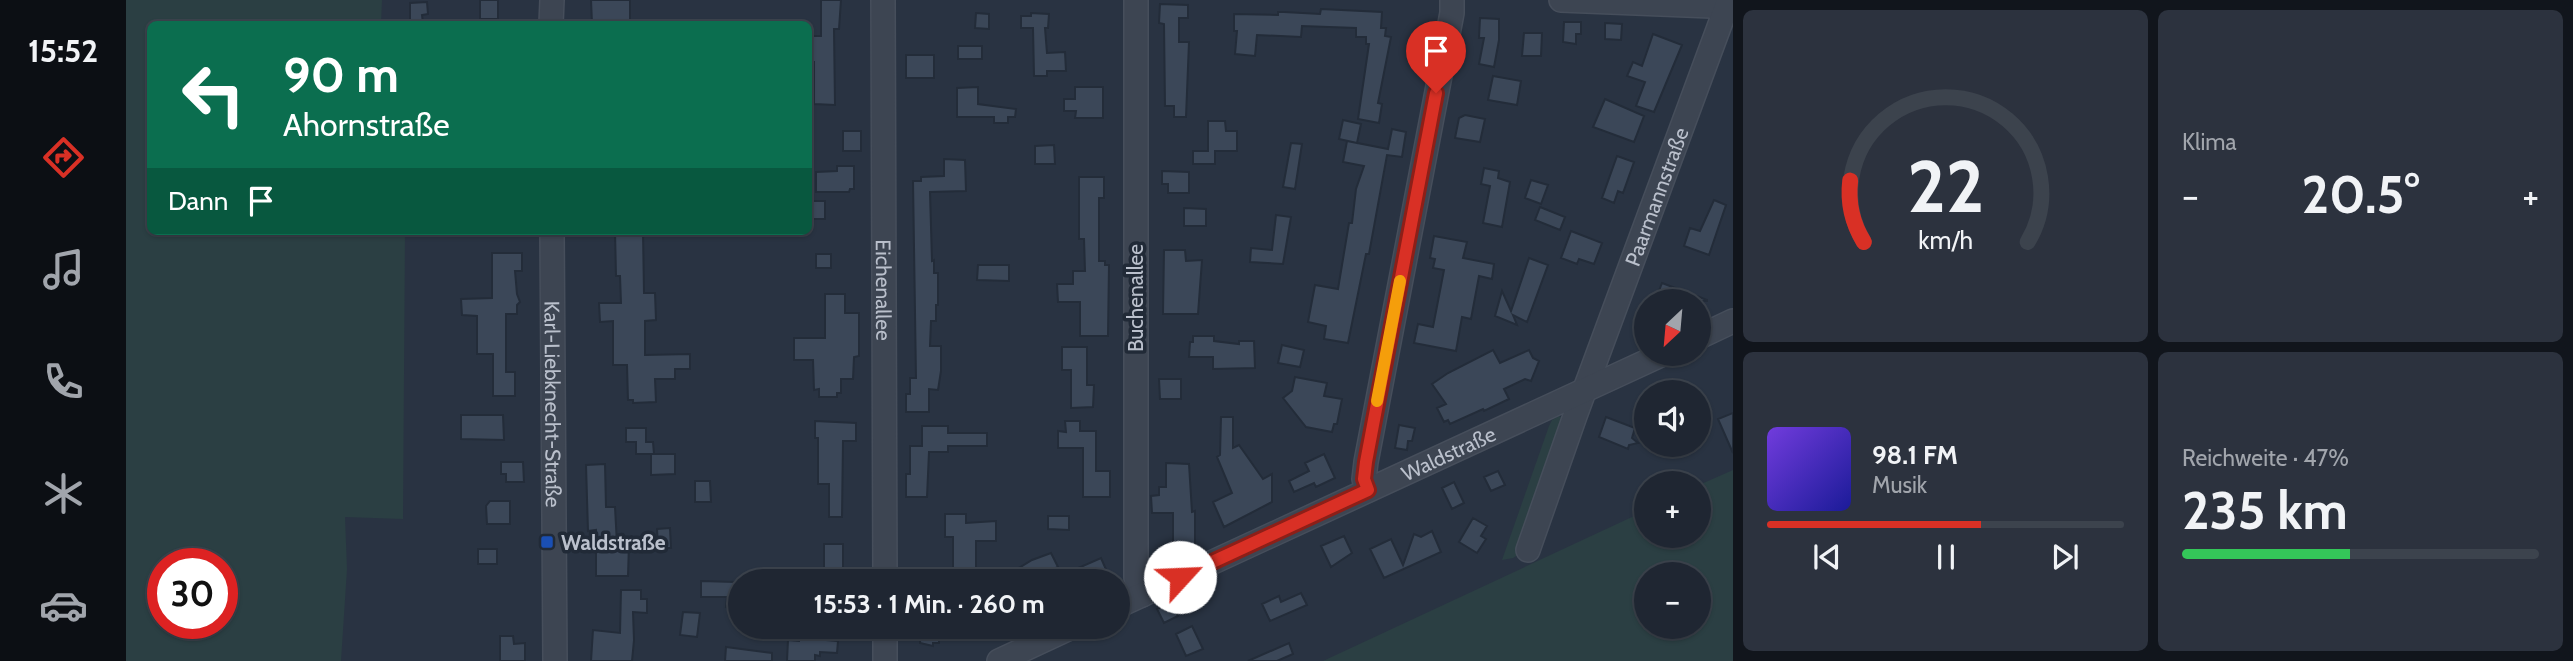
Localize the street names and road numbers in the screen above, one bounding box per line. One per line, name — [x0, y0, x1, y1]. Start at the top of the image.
street label: Paarmannstraße — [1619, 124, 1693, 269]
street label: Eichenallee — [871, 239, 897, 341]
street label: Buchenallee — [1123, 244, 1148, 352]
street label: Karl-Liebknecht-Straße — [540, 301, 566, 508]
street label: Waldstraße — [1397, 421, 1500, 486]

